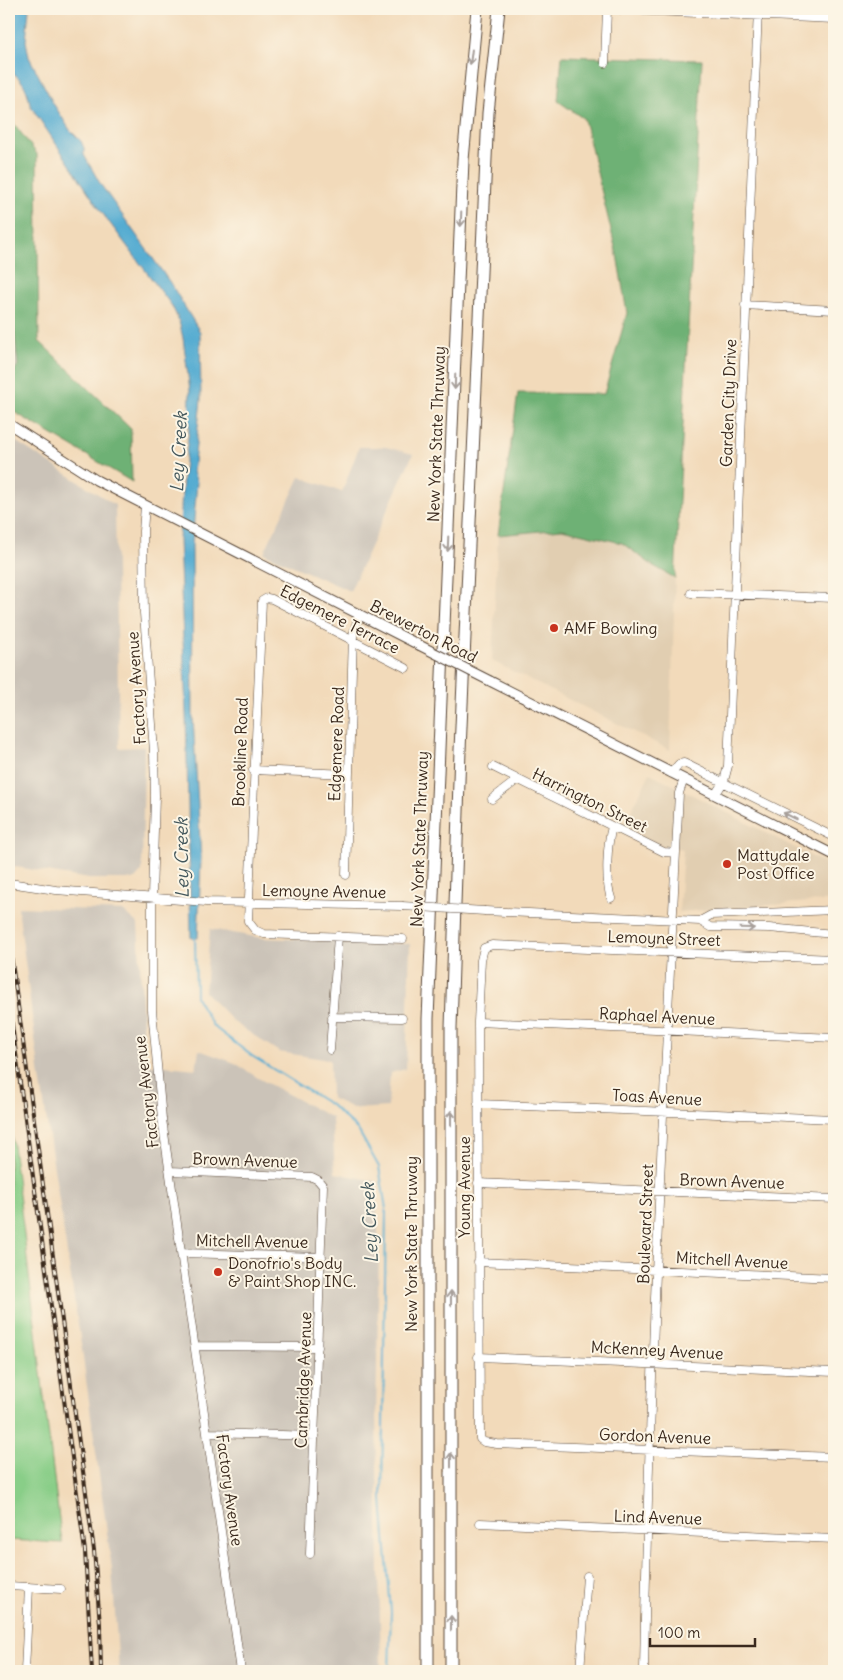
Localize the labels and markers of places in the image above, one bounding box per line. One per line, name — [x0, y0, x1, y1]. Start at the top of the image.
place label: AMF Bowling — [564, 618, 658, 638]
marker: AMF Bowling — [548, 622, 560, 634]
place label: Mattydale Post Office — [737, 845, 815, 883]
marker: Mattydale Post Office — [721, 858, 733, 870]
place label: Donofrio's Body & Paint Shop INC. — [228, 1253, 356, 1291]
marker: Donofrio's Body & Paint Shop INC. — [212, 1266, 224, 1278]

